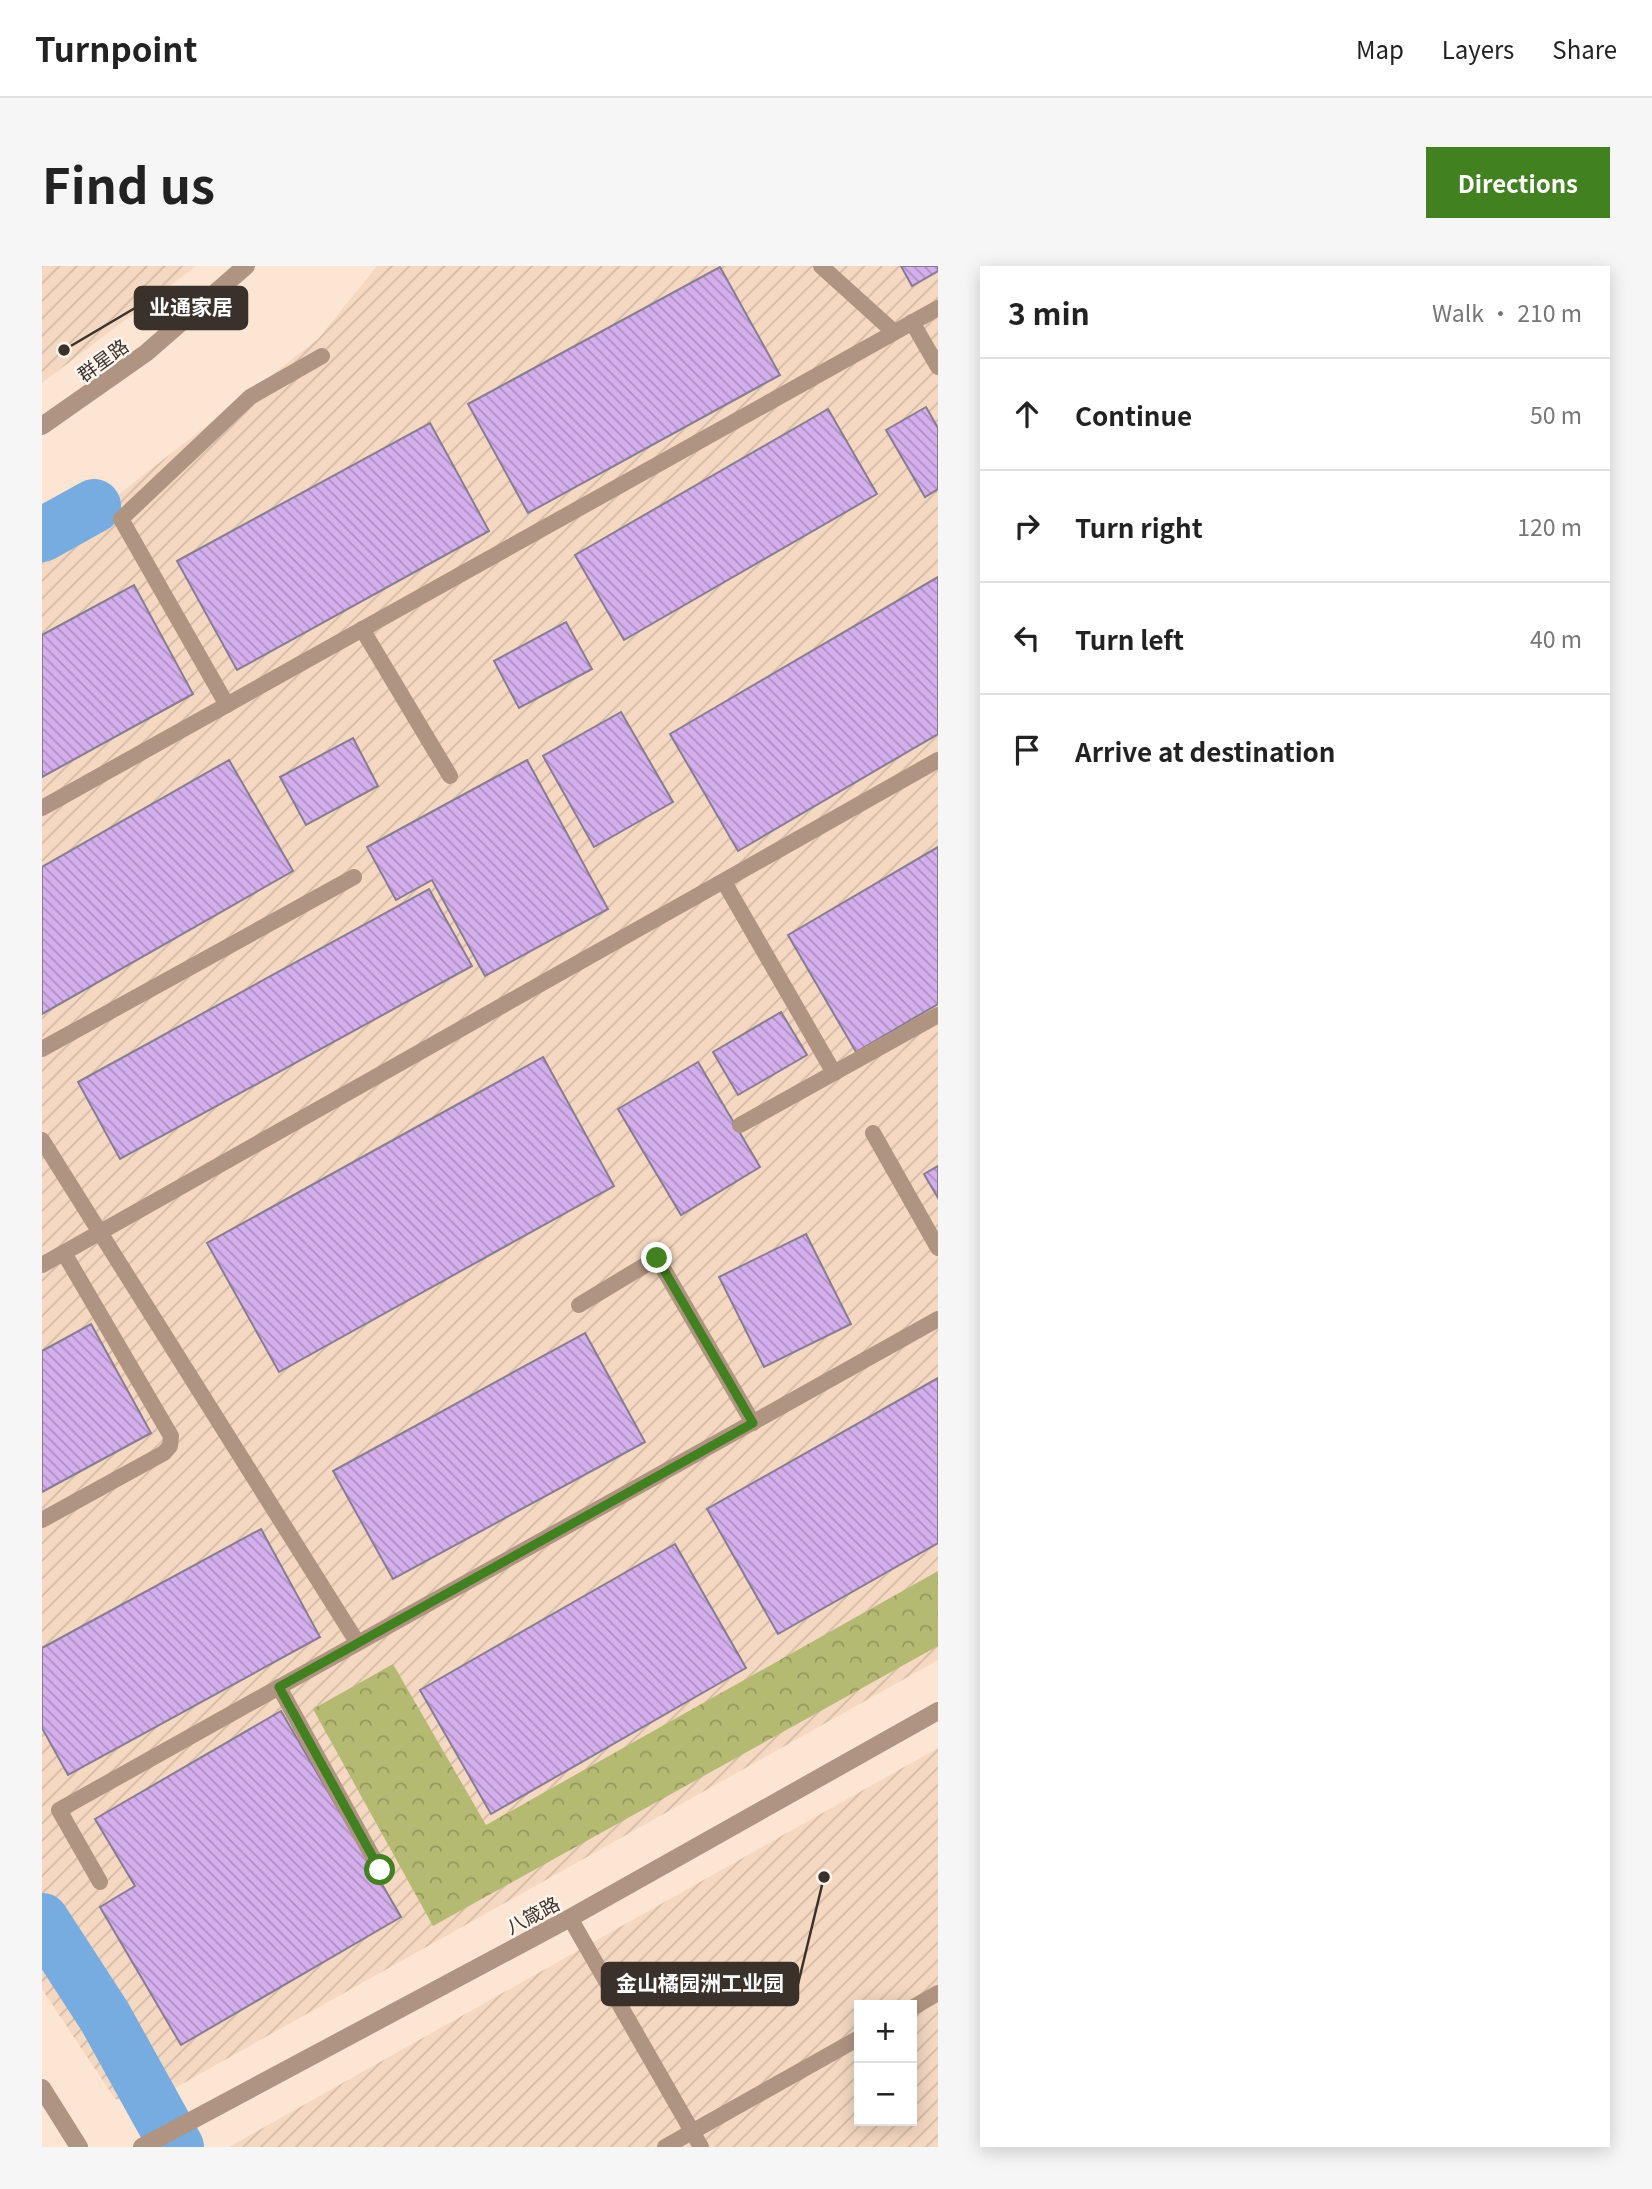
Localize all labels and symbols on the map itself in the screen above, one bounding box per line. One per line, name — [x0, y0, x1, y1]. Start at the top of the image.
callout: 业通家居 — [135, 287, 247, 329]
text: 业通家居 — [149, 291, 233, 321]
street label: 群星路 — [71, 331, 133, 387]
route end — [641, 1242, 672, 1273]
route start — [364, 1854, 395, 1885]
street label: 八箴路 — [500, 1889, 564, 1939]
callout: 金山橘园洲工业园 — [602, 1963, 798, 2005]
text: 金山橘园洲工业园 — [616, 1967, 784, 1997]

